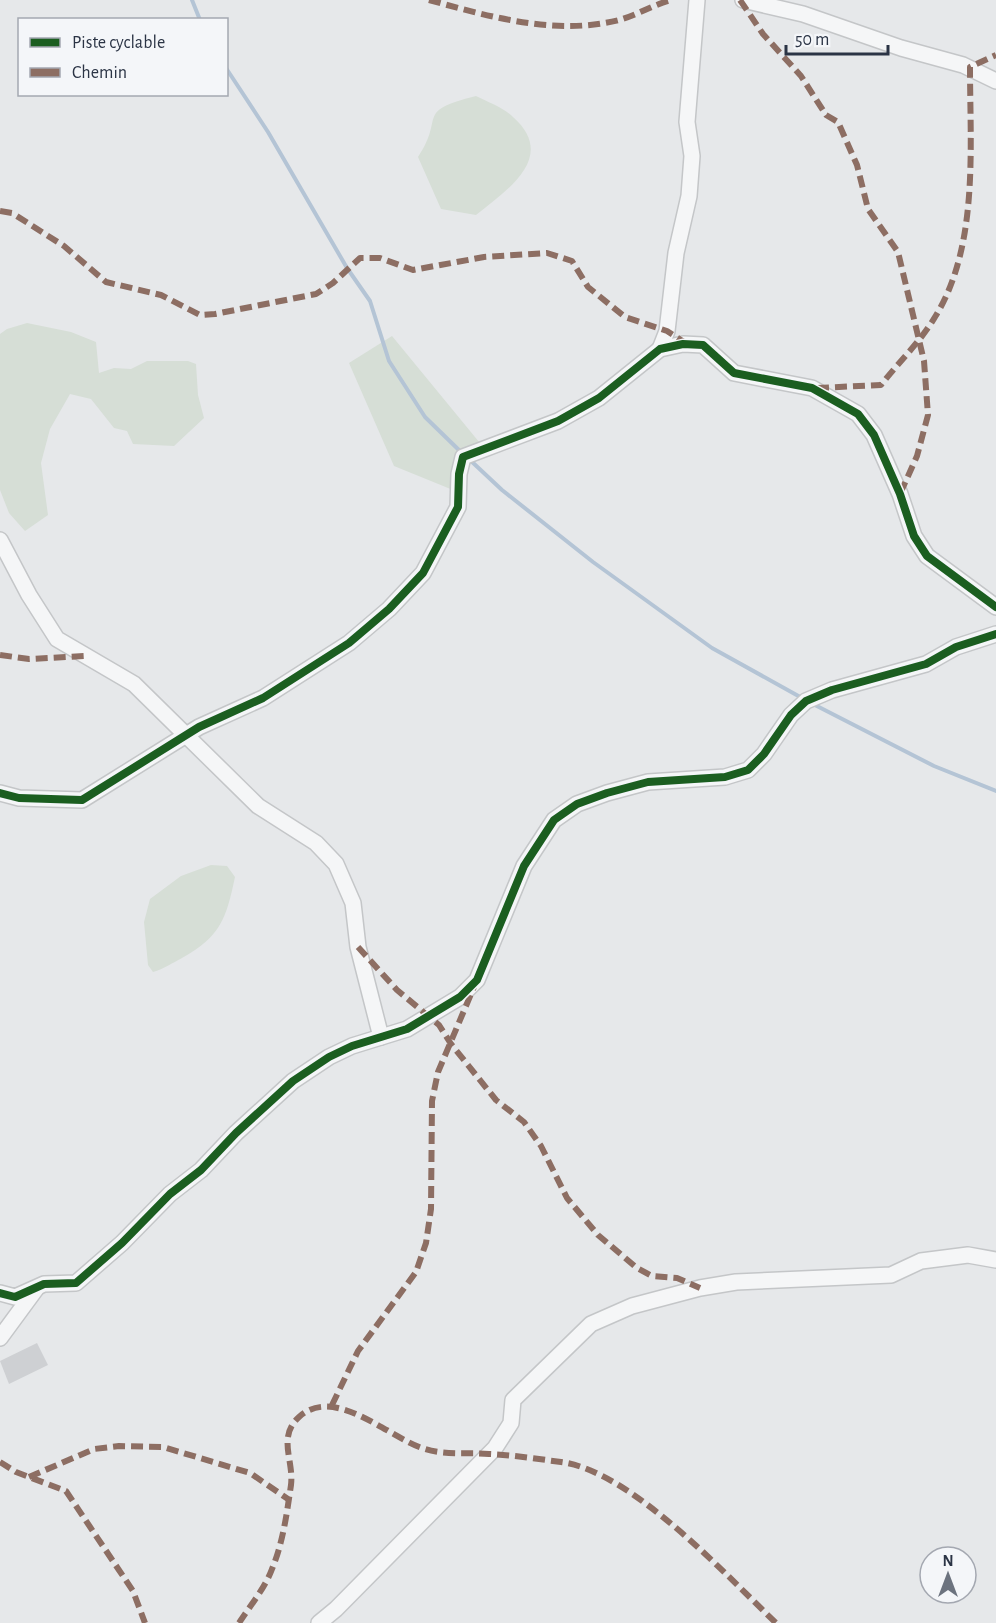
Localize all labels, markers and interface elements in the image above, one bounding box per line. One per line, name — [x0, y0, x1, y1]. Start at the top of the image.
legend — [18, 18, 228, 96]
scale bar — [786, 18, 888, 56]
text: 50 m — [795, 31, 829, 49]
text: Piste cyclable — [72, 34, 165, 52]
text: Chemin — [72, 64, 127, 82]
north arrow — [918, 1545, 978, 1605]
text: N — [942, 1553, 954, 1569]

